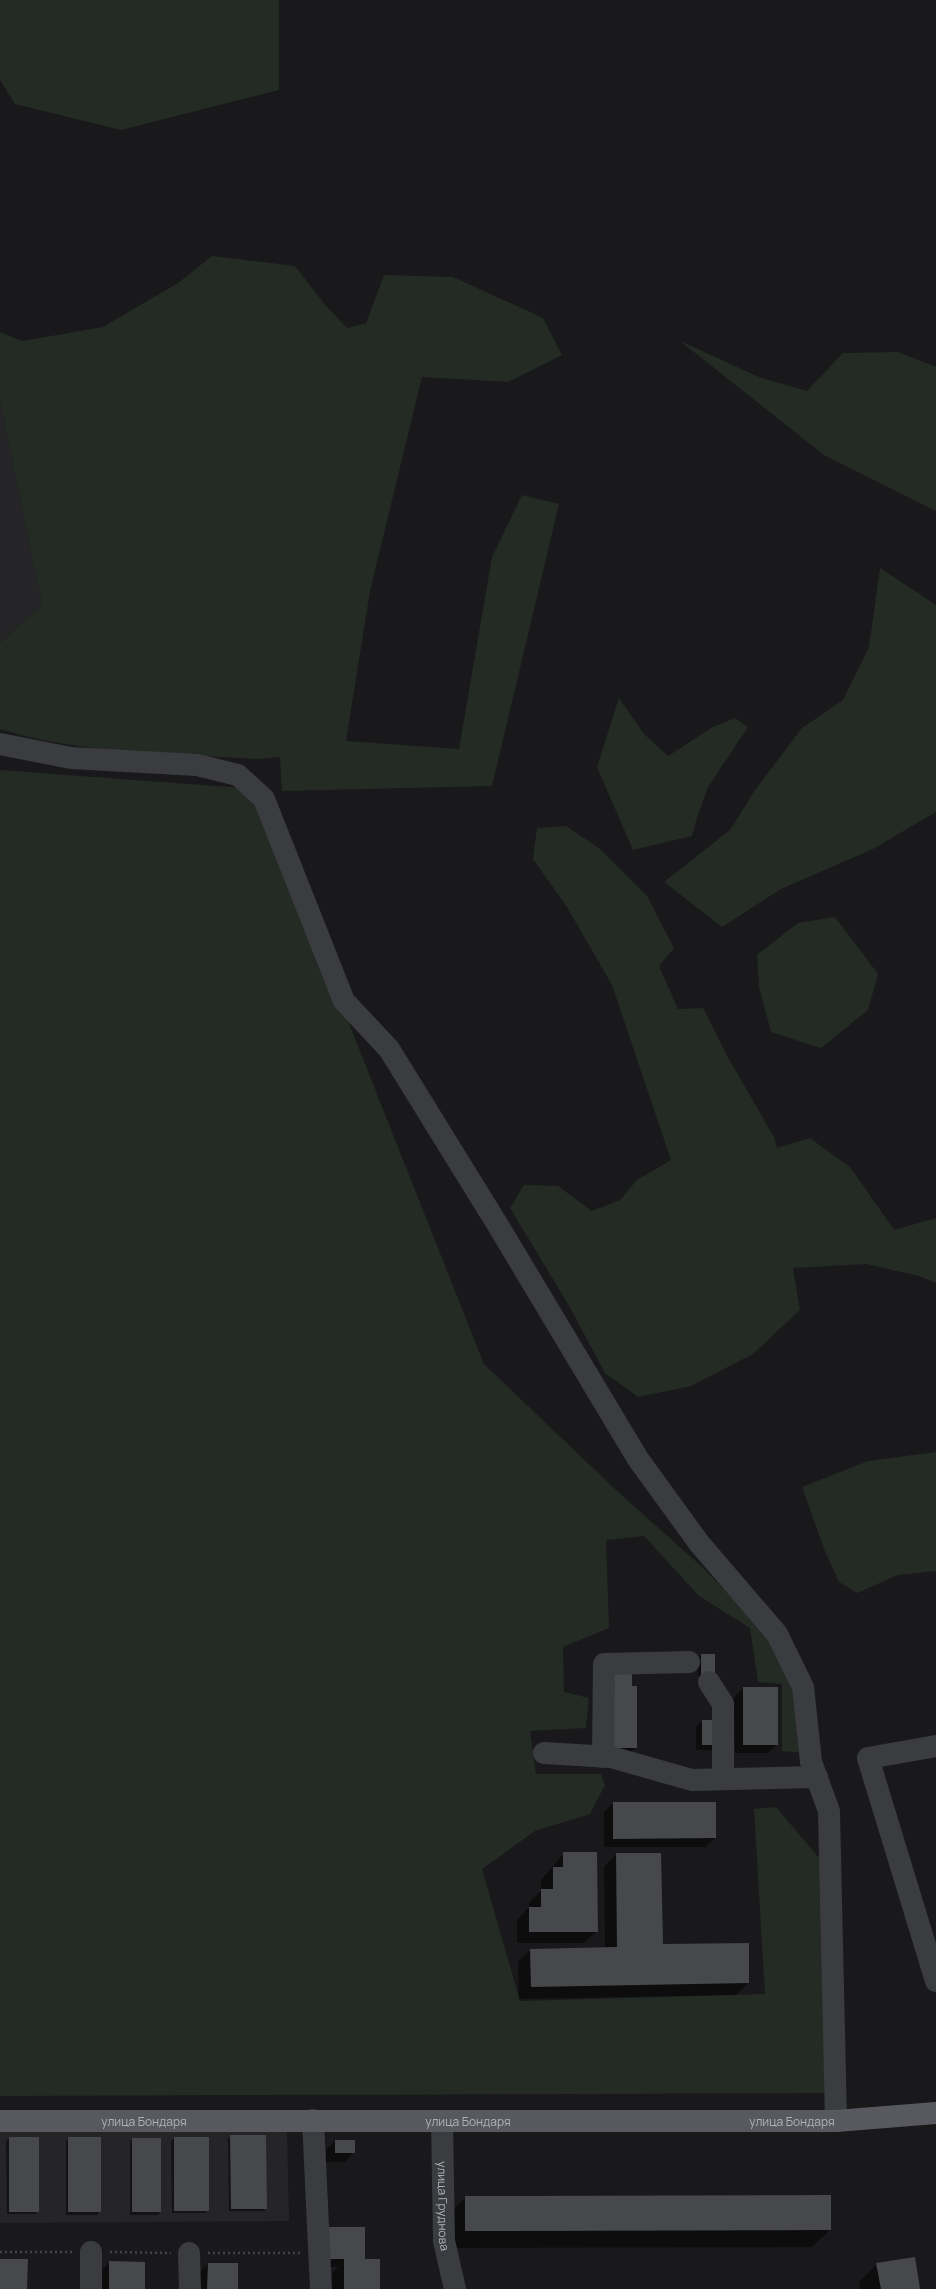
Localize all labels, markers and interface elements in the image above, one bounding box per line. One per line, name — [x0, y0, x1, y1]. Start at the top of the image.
street label: улица Бондаря — [101, 2113, 187, 2130]
street label: улица Бондаря — [425, 2113, 511, 2130]
street label: улица Бондаря — [749, 2113, 835, 2130]
street label: улица Груднова — [434, 2161, 454, 2252]

